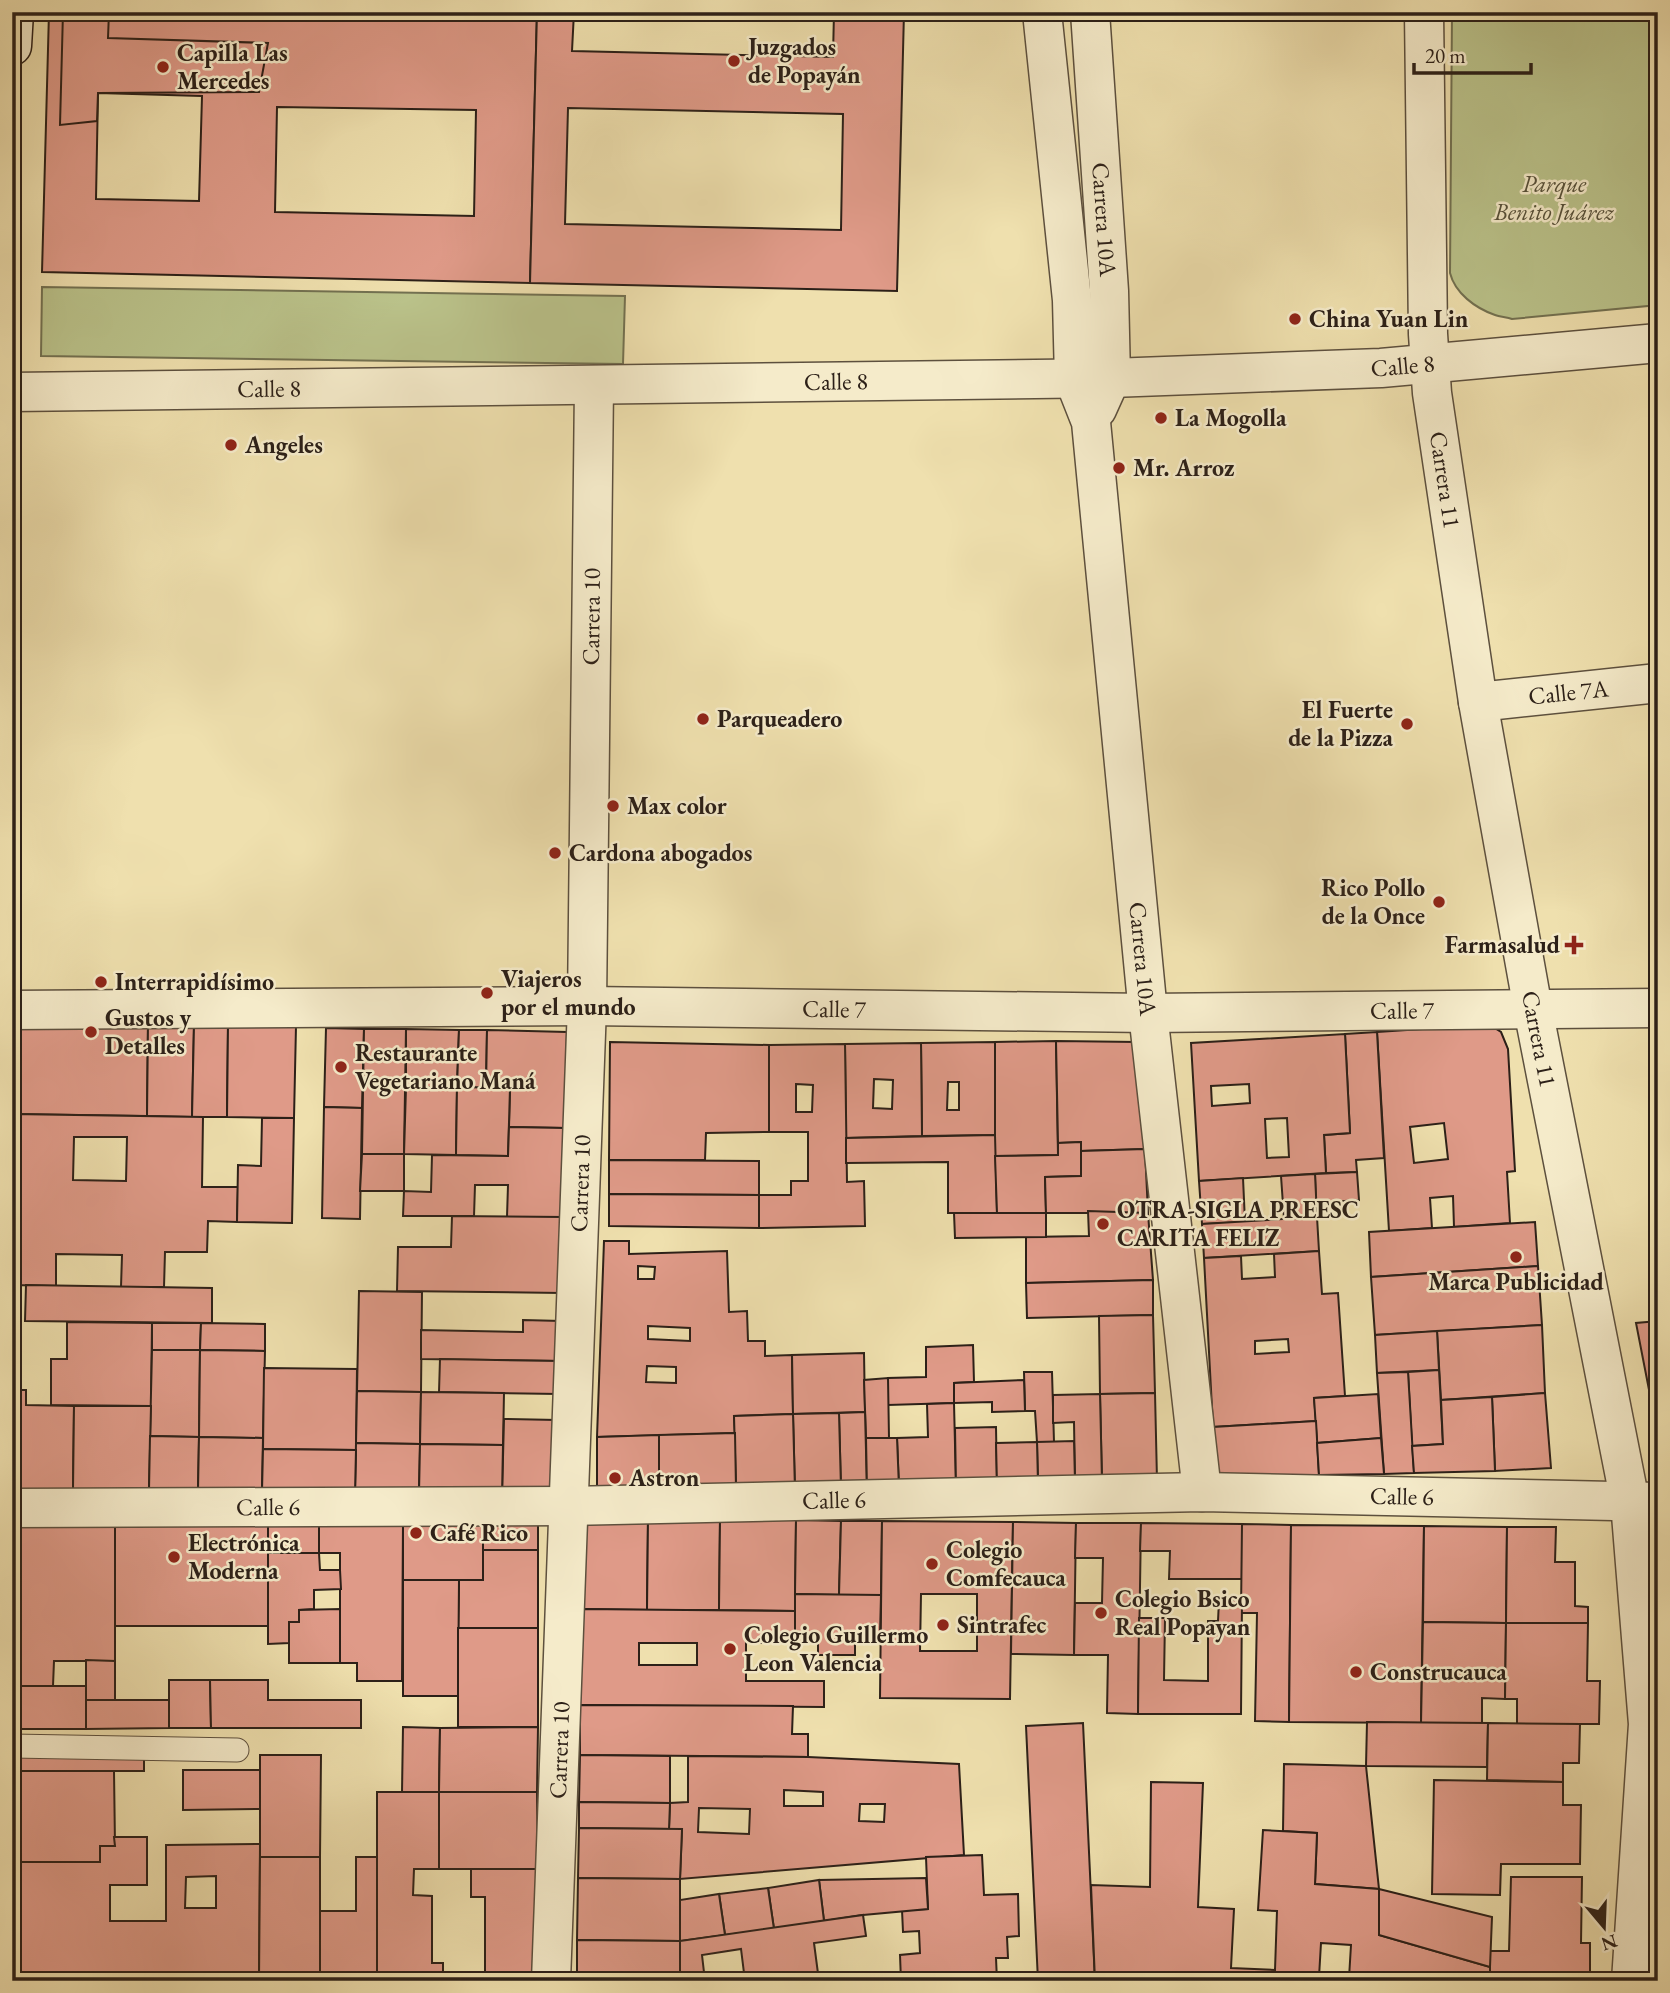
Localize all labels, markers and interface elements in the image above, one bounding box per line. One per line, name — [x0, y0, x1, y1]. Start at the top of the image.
place label: Juzgados de Popayán — [746, 31, 861, 91]
scale bar — [1414, 32, 1532, 76]
place label: Capilla Las Mercedes — [177, 37, 288, 96]
text: 20 m — [1425, 42, 1466, 69]
marker: Juzgados de Popayán — [726, 53, 742, 69]
marker: Capilla Las Mercedes — [155, 59, 171, 75]
street label: Carrera 10A — [1085, 161, 1124, 278]
park label: Parque Benito Juárez — [1493, 168, 1614, 227]
place label: China Yuan Lin — [1309, 303, 1469, 334]
marker: China Yuan Lin — [1287, 311, 1303, 327]
street label: Calle 8 — [1370, 347, 1436, 383]
street label: Calle 8 — [804, 365, 868, 397]
street label: Calle 8 — [237, 372, 301, 404]
place label: La Mogolla — [1175, 402, 1287, 434]
marker: La Mogolla — [1153, 410, 1169, 426]
place label: Angeles — [244, 429, 323, 461]
street label: Carrera 11 — [1423, 429, 1468, 530]
marker: Angeles — [223, 437, 239, 453]
place label: Mr. Arroz — [1133, 452, 1235, 483]
marker: Mr. Arroz — [1111, 460, 1127, 476]
street label: Carrera 10 — [575, 568, 607, 666]
street label: Calle 7A — [1527, 672, 1610, 712]
place label: El Fuerte de la Pizza — [1288, 694, 1393, 753]
place label: Parqueadero — [717, 703, 842, 735]
marker: Parqueadero — [695, 711, 711, 727]
marker: El Fuerte de la Pizza — [1399, 716, 1415, 732]
place label: Max color — [627, 790, 727, 821]
marker: Max color — [605, 798, 621, 814]
place label: Cardona abogados — [569, 837, 752, 869]
marker: Cardona abogados — [547, 845, 563, 861]
place label: Rico Pollo de la Once — [1321, 872, 1425, 931]
marker: Rico Pollo de la Once — [1431, 894, 1447, 910]
street label: Carrera 10A — [1122, 900, 1164, 1017]
place label: Farmasalud — [1445, 929, 1561, 960]
marker: Farmasalud — [1566, 937, 1582, 953]
place label: Viajeros por el mundo — [501, 963, 636, 1022]
place label: Interrapidísimo — [115, 966, 274, 997]
marker: Interrapidísimo — [93, 974, 109, 990]
marker: Viajeros por el mundo — [479, 985, 495, 1001]
street label: Carrera 11 — [1515, 988, 1564, 1090]
street label: Calle 7 — [802, 993, 867, 1024]
street label: Calle 7 — [1370, 994, 1434, 1026]
place label: Gustos y Detalles — [105, 1002, 192, 1061]
marker: Gustos y Detalles — [83, 1024, 99, 1040]
place label: Restaurante Vegetariano Maná — [355, 1037, 536, 1097]
marker: Restaurante Vegetariano Maná — [333, 1059, 349, 1075]
street label: Carrera 10 — [563, 1134, 597, 1233]
place label: OTRA-SIGLA PREESC CARITA FELIZ — [1117, 1194, 1359, 1253]
marker: OTRA-SIGLA PREESC CARITA FELIZ — [1095, 1216, 1111, 1232]
marker: Marca Publicidad — [1508, 1249, 1524, 1265]
place label: Marca Publicidad — [1428, 1266, 1605, 1297]
place label: Astron — [628, 1462, 700, 1493]
marker: Astron — [607, 1470, 623, 1486]
street label: Calle 6 — [1370, 1480, 1434, 1512]
street label: Calle 6 — [802, 1483, 866, 1516]
street label: Calle 6 — [236, 1491, 300, 1522]
place label: Café Rico — [430, 1517, 528, 1548]
marker: Café Rico — [408, 1525, 424, 1541]
place label: Electrónica Moderna — [188, 1527, 300, 1586]
place label: Colegio Comfecauca — [946, 1534, 1066, 1593]
marker: Electrónica Moderna — [166, 1549, 182, 1565]
marker: Colegio Comfecauca — [924, 1556, 940, 1572]
place label: Colegio Bsico Real Popayan — [1115, 1583, 1251, 1643]
marker: Colegio Bsico Real Popayan — [1093, 1605, 1109, 1621]
place label: Sintrafec — [957, 1609, 1047, 1640]
marker: Sintrafec — [935, 1617, 951, 1633]
place label: Colegio Guillermo Leon Valencia — [744, 1619, 928, 1678]
marker: Colegio Guillermo Leon Valencia — [722, 1641, 738, 1657]
place label: Construcauca — [1370, 1656, 1507, 1687]
marker: Construcauca — [1348, 1664, 1364, 1680]
street label: Carrera 10 — [542, 1701, 576, 1799]
north arrow — [1568, 1892, 1638, 1962]
text: N — [1597, 1928, 1621, 1957]

